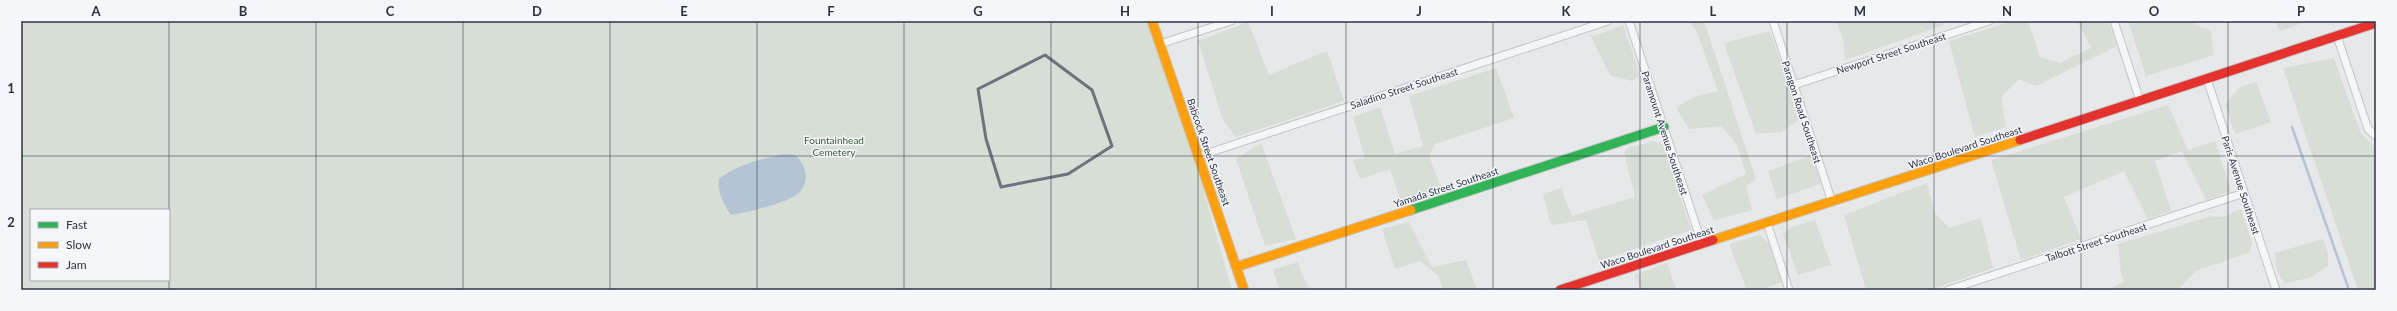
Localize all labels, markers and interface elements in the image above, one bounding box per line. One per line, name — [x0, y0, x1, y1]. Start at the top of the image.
text: A — [90, 3, 101, 19]
text: B — [239, 3, 248, 19]
text: C — [386, 3, 395, 19]
text: D — [532, 3, 542, 19]
text: E — [680, 3, 688, 19]
text: F — [827, 3, 835, 19]
text: G — [973, 3, 983, 19]
text: H — [1120, 3, 1130, 19]
text: I — [1270, 3, 1274, 19]
text: J — [1416, 3, 1422, 19]
text: K — [1562, 3, 1572, 19]
text: L — [1710, 3, 1717, 19]
text: M — [1854, 3, 1866, 19]
text: N — [2002, 3, 2012, 19]
text: O — [2149, 3, 2160, 19]
text: P — [2297, 3, 2305, 19]
street label: Newport Street Southeast — [1835, 29, 1948, 76]
street label: Paragon Road Southeast — [1780, 59, 1824, 165]
street label: Saladino Street Southeast — [1349, 65, 1460, 111]
street label: Paramount Avenue Southeast — [1639, 69, 1691, 197]
text: 1 — [7, 80, 15, 96]
street label: Babcock Street Southeast — [1185, 97, 1233, 208]
street label: Waco Boulevard Southeast — [1907, 123, 2024, 171]
park label: Fountainhead Cemetery — [804, 134, 864, 158]
street label: Paris Avenue Southeast — [2219, 134, 2263, 236]
street label: Yamada Street Southeast — [1392, 164, 1500, 210]
legend — [30, 209, 170, 281]
text: 2 — [7, 214, 15, 230]
text: Fast — [66, 217, 88, 232]
street label: Talbott Street Southeast — [2044, 220, 2148, 264]
street label: Waco Boulevard Southeast — [1599, 223, 1716, 271]
text: Slow — [66, 237, 92, 252]
text: Jam — [66, 257, 87, 272]

